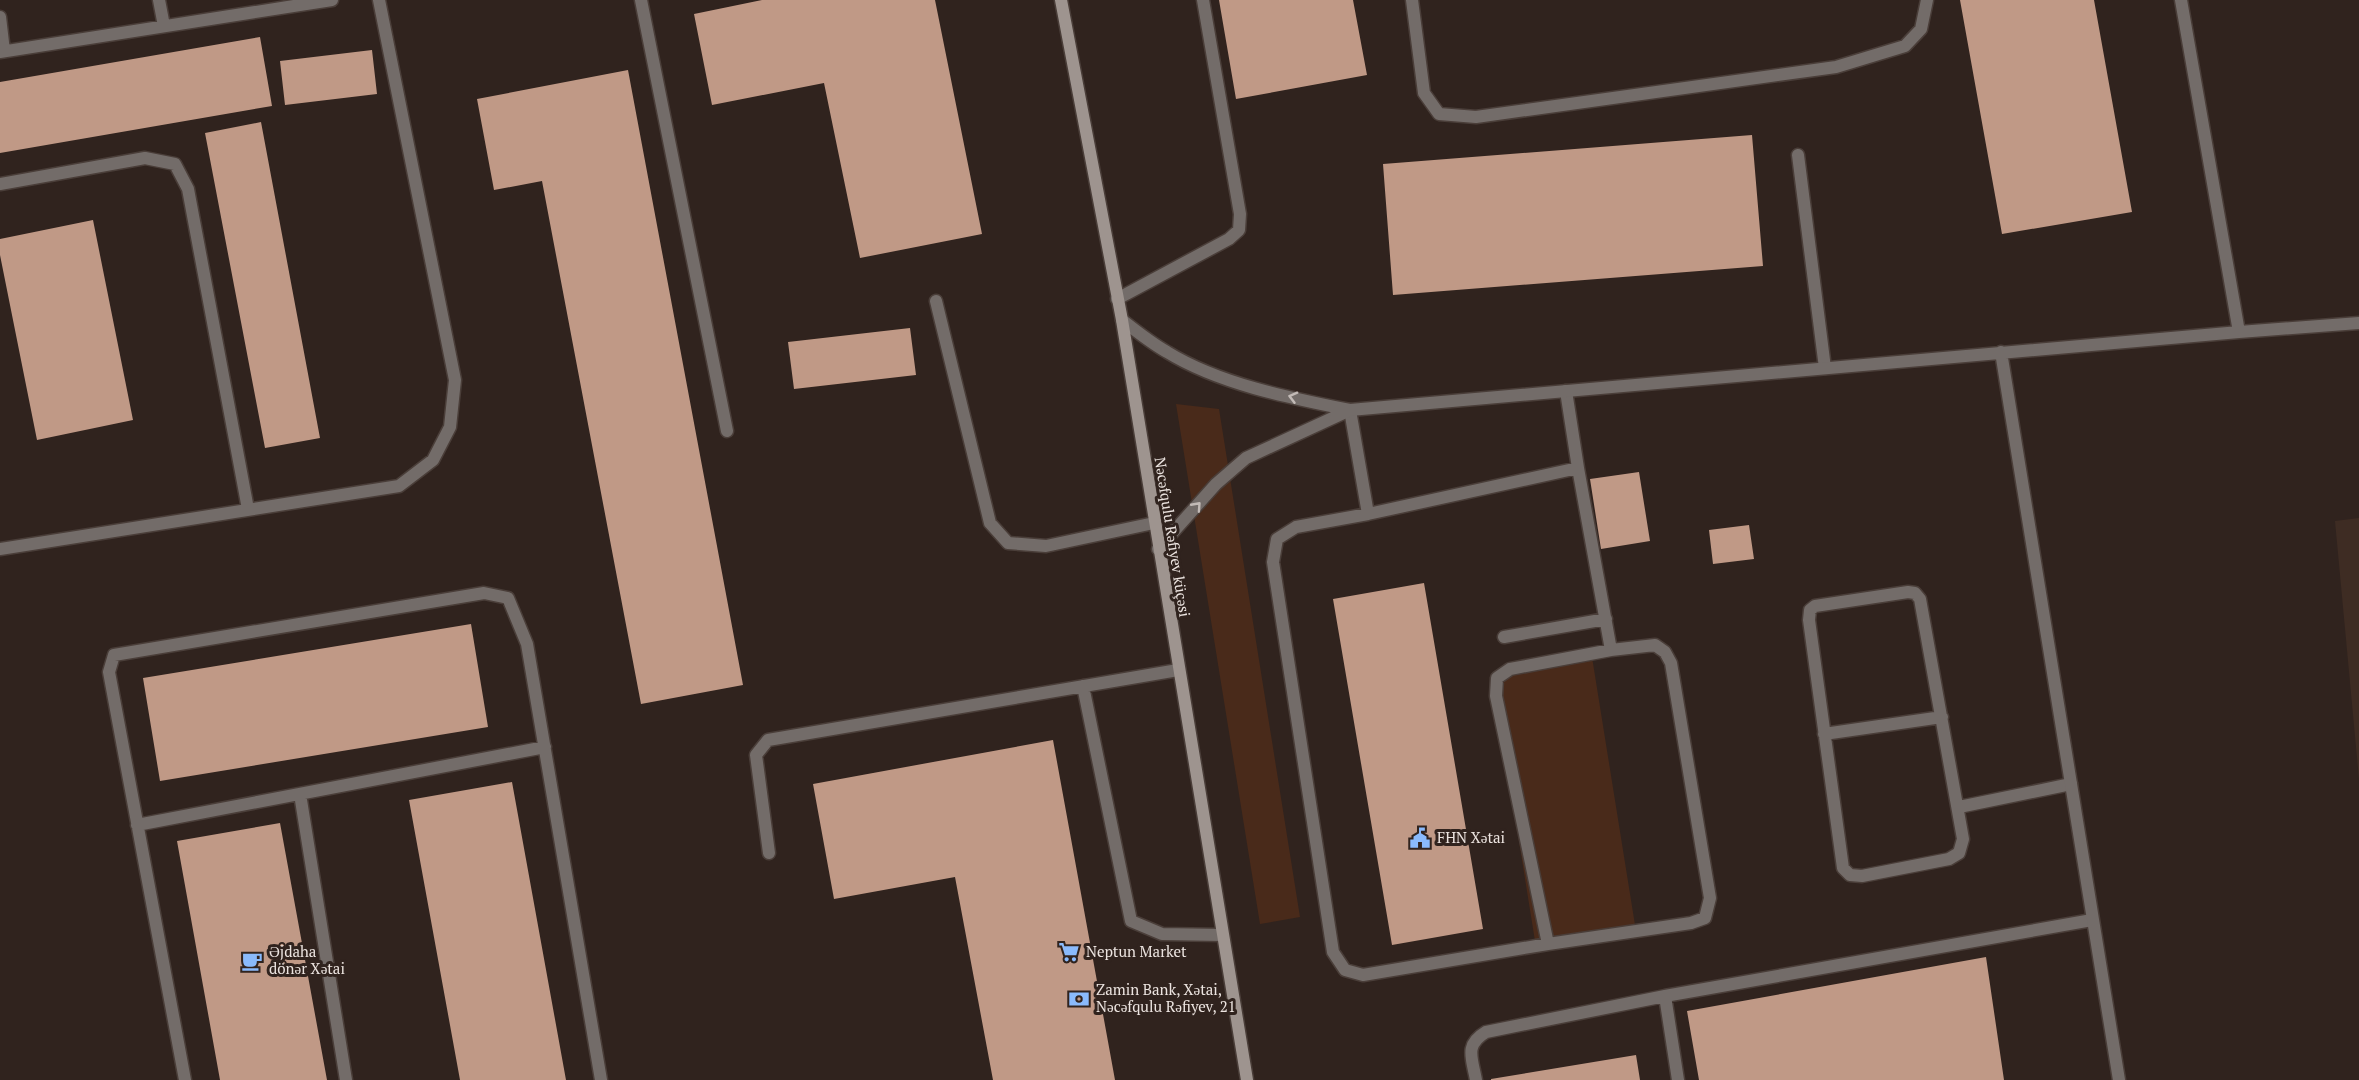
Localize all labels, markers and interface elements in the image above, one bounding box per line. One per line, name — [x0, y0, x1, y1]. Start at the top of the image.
one-way arrow — [1288, 392, 1299, 404]
street label: Nəcəfqulu Rəfiyev küçəsi — [1150, 455, 1196, 618]
one-way arrow — [1190, 502, 1201, 513]
public building icon: FHN Xətai — [1408, 826, 1432, 850]
place label: FHN Xətai — [1437, 827, 1505, 847]
supermarket icon: Neptun Market — [1057, 940, 1081, 964]
place label: Əjdaha dönər Xətai — [269, 941, 345, 978]
place label: Neptun Market — [1086, 941, 1187, 961]
cafe icon: Əjdaha dönər Xətai — [240, 949, 264, 973]
place label: Zamin Bank, Xətai, Nəcəfqulu Rəfiyev, 21 — [1096, 979, 1236, 1016]
bank icon: Zamin Bank, Xətai, Nəcəfqulu Rəfiyev, 21 — [1067, 987, 1091, 1011]

